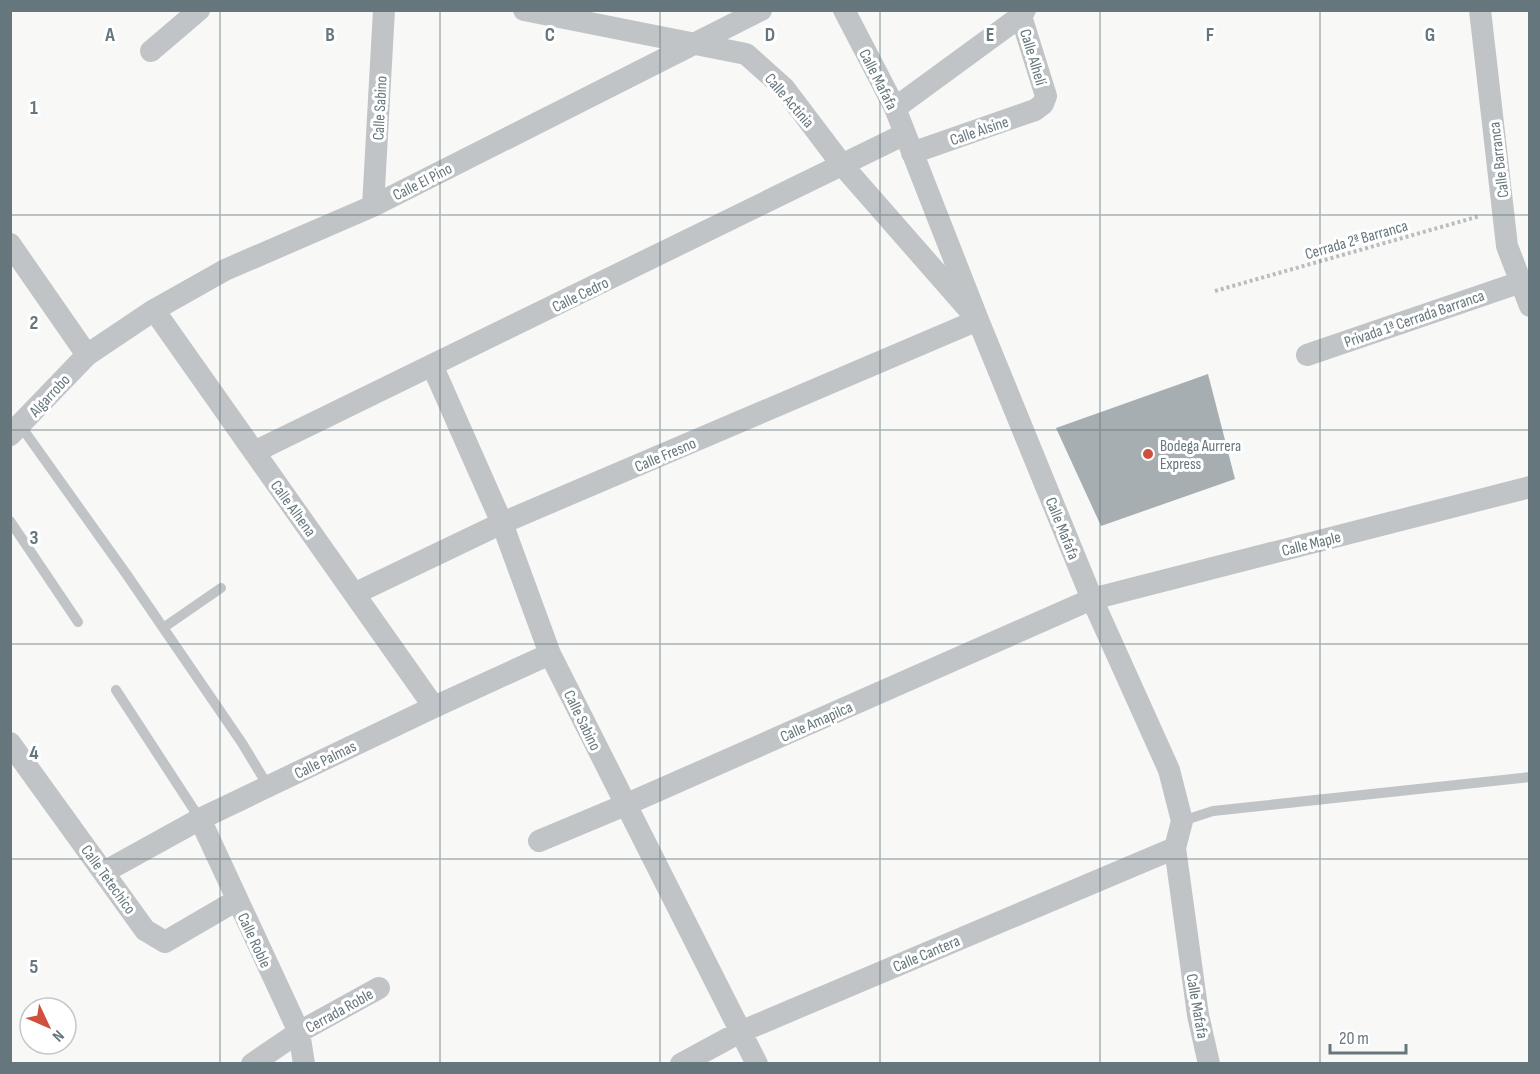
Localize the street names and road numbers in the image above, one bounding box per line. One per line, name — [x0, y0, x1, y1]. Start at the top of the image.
street label: Calle Alhelí — [1015, 27, 1050, 88]
street label: Calle Mafafa — [854, 46, 901, 113]
street label: Calle Actinia — [760, 70, 818, 132]
street label: Calle Sabino — [369, 75, 392, 141]
street label: Calle Álsine — [948, 113, 1011, 150]
street label: Calle Barranca — [1485, 121, 1514, 199]
street label: Calle El Pino — [390, 159, 455, 205]
street label: Cerrada 2ª Barranca — [1303, 217, 1410, 264]
street label: Calle Cedro — [549, 274, 612, 317]
street label: Privada 1ª Cerrada Barranca — [1342, 287, 1487, 352]
street label: Algarrobo — [25, 371, 75, 422]
street label: Calle Fresno — [632, 434, 699, 477]
street label: Calle Alhena — [266, 477, 320, 541]
street label: Calle Mafafa — [1041, 495, 1083, 562]
street label: Calle Maple — [1280, 528, 1343, 561]
street label: Calle Sabino — [559, 687, 604, 754]
street label: Calle Amapilca — [778, 698, 856, 747]
street label: Calle Palmas — [292, 737, 360, 783]
street label: Calle Tetechico — [76, 842, 139, 918]
street label: Calle Roble — [233, 910, 275, 971]
street label: Calle Cantera — [890, 932, 963, 977]
street label: Calle Mafafa — [1181, 972, 1212, 1040]
street label: Cerrada Roble — [303, 985, 377, 1038]

